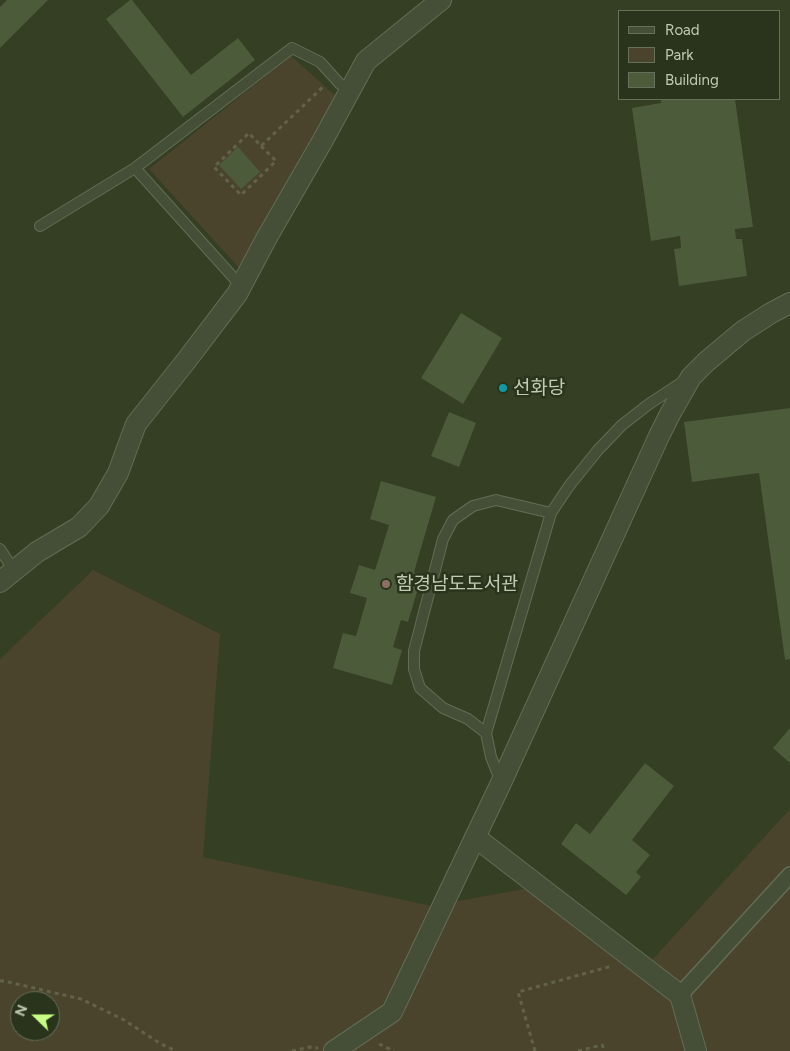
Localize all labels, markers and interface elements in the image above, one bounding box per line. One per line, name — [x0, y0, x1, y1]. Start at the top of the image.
legend — [618, 10, 780, 100]
text: Road — [665, 21, 700, 39]
text: Park — [665, 46, 694, 64]
text: Building — [665, 71, 719, 89]
place label: 선화당 — [513, 377, 565, 399]
marker: 선화당 — [497, 382, 509, 394]
place label: 함경남도도서관 — [396, 573, 518, 595]
marker: 함경남도도서관 — [380, 578, 392, 590]
north arrow — [10, 991, 60, 1041]
text: N — [12, 1002, 31, 1019]

